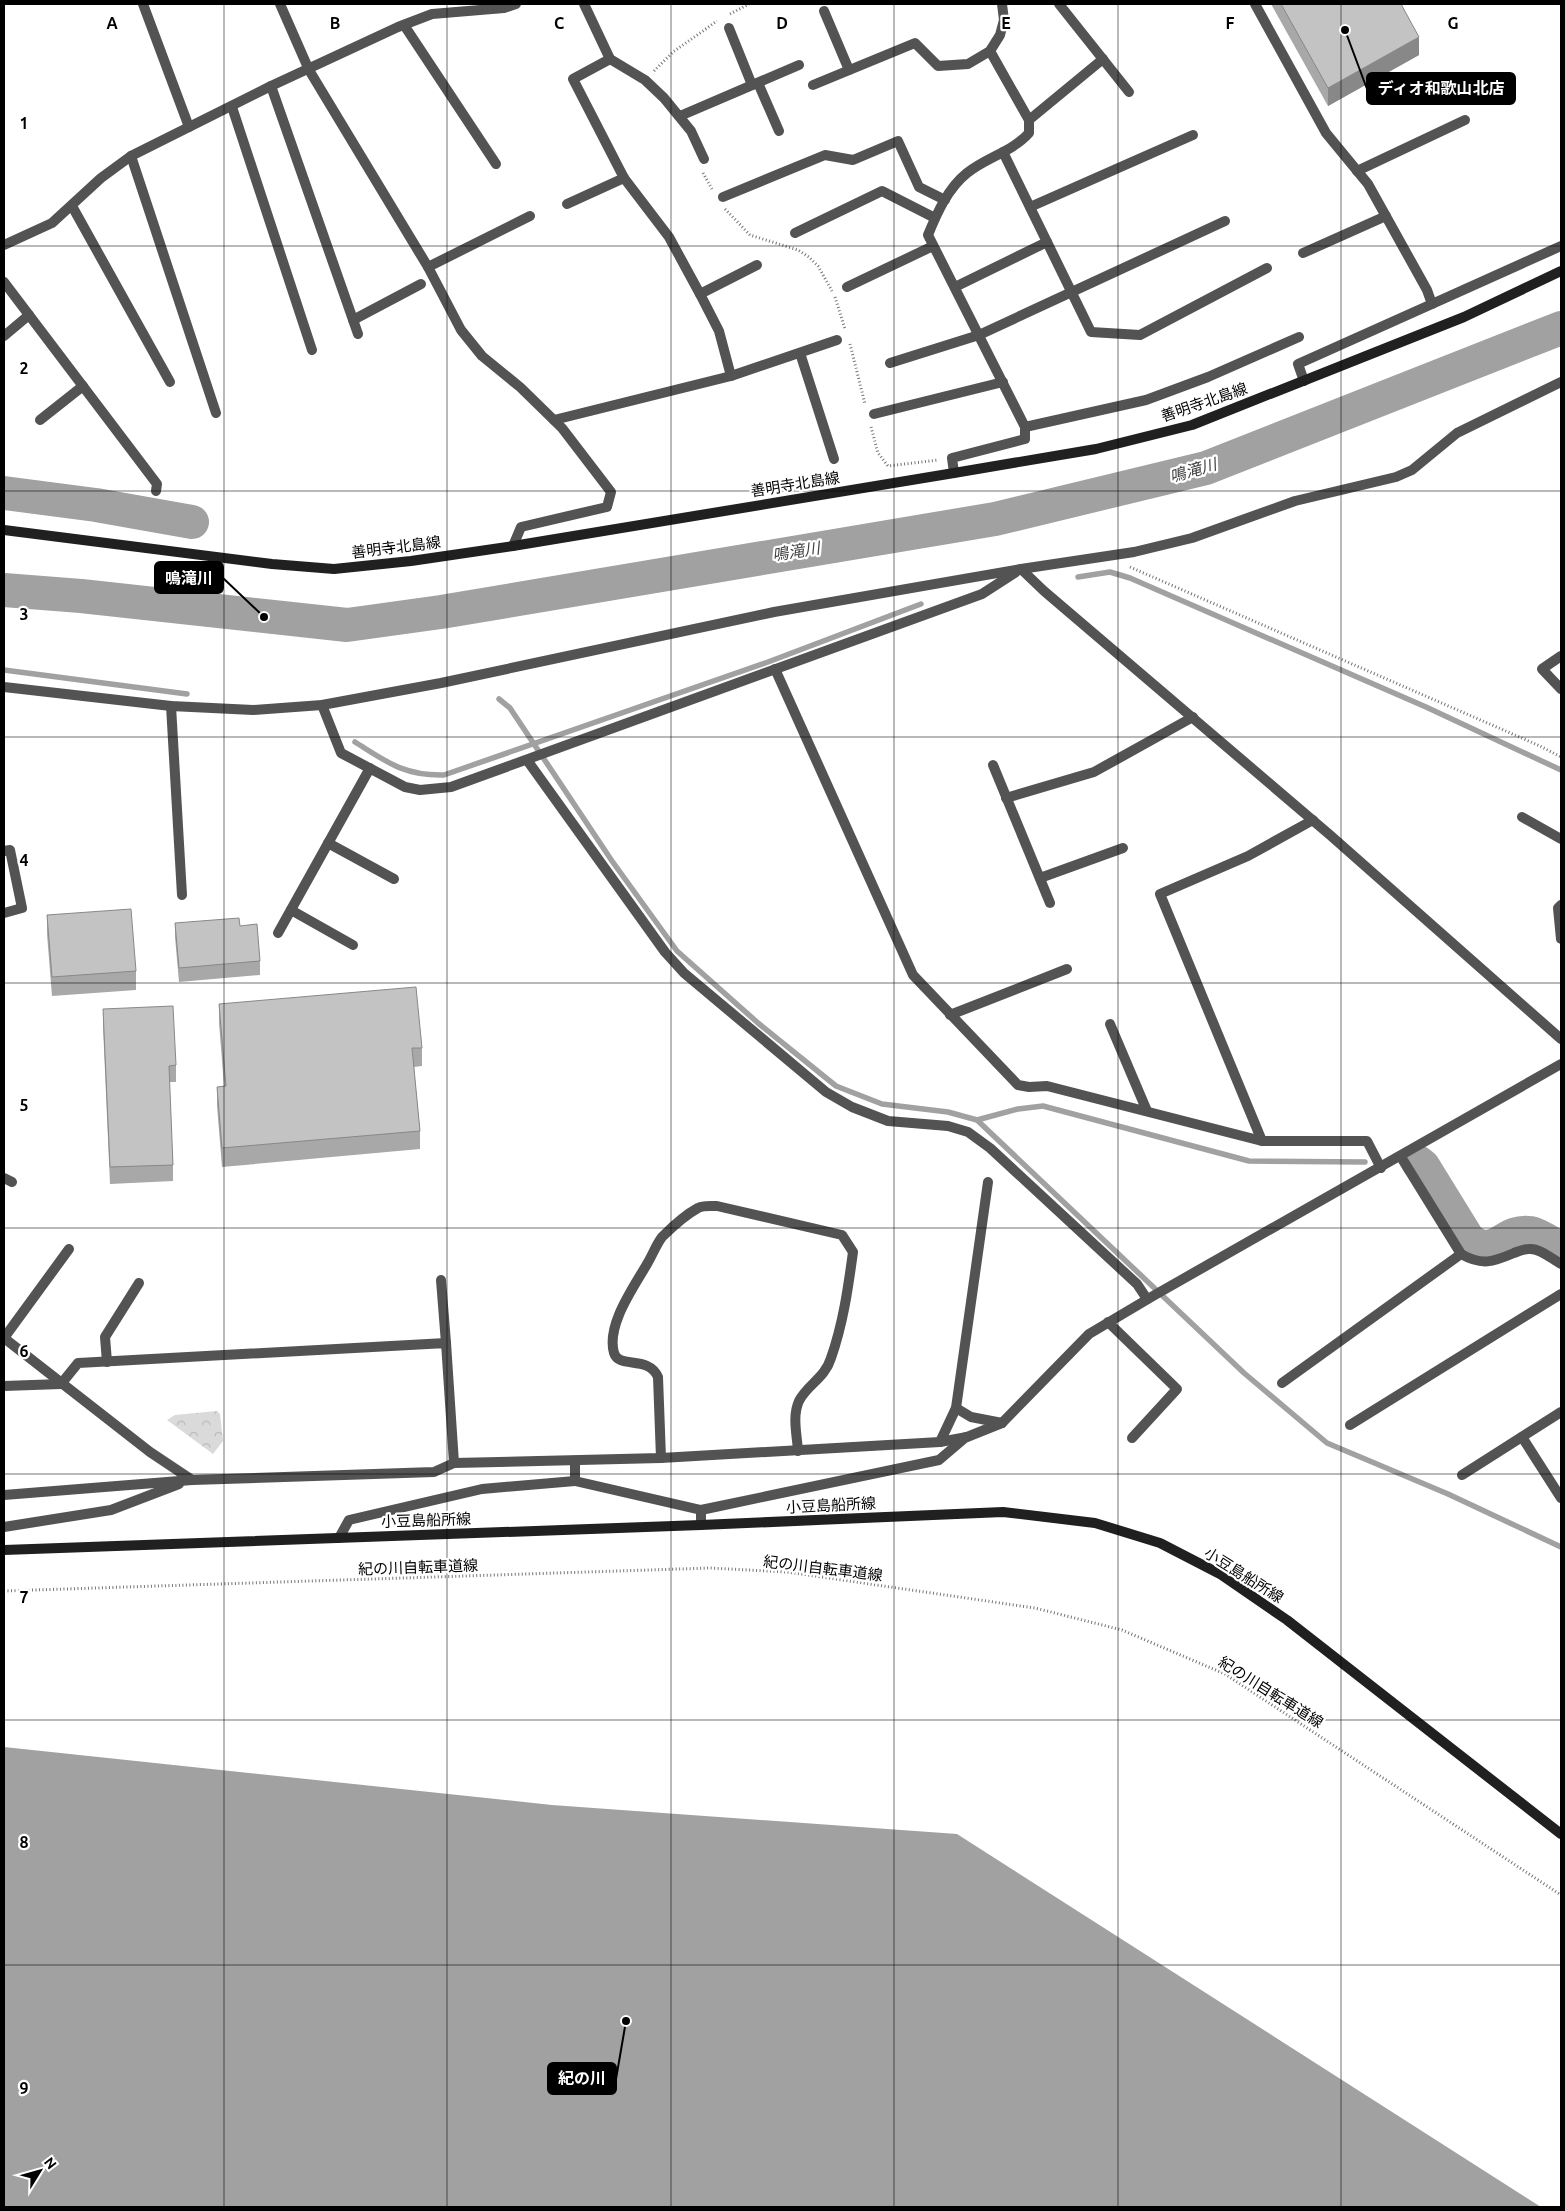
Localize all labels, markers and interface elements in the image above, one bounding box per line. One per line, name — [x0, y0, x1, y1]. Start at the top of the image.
text: A — [106, 14, 118, 32]
text: B — [330, 14, 340, 32]
text: C — [554, 14, 564, 32]
text: D — [776, 14, 788, 32]
text: E — [1001, 14, 1011, 32]
text: F — [1226, 14, 1235, 32]
text: G — [1447, 14, 1459, 32]
callout: ディオ和歌山北店 — [1367, 73, 1515, 104]
text: ディオ和歌山北店 — [1378, 79, 1504, 97]
text: 1 — [19, 114, 29, 132]
text: 2 — [19, 359, 29, 377]
street label: 善明寺北島線 — [1159, 379, 1249, 425]
water label: 鳴滝川 — [1167, 454, 1220, 485]
street label: 善明寺北島線 — [749, 469, 841, 499]
street label: 善明寺北島線 — [350, 533, 442, 561]
water label: 鳴滝川 — [771, 538, 823, 564]
callout: 鳴滝川 — [155, 562, 223, 593]
text: 鳴滝川 — [165, 569, 213, 587]
text: 3 — [19, 605, 29, 623]
text: 4 — [19, 851, 29, 869]
text: 5 — [19, 1096, 29, 1114]
text: 6 — [19, 1342, 29, 1360]
street label: 小豆島船所線 — [786, 1494, 876, 1516]
street label: 小豆島船所線 — [381, 1510, 471, 1530]
street label: 小豆島船所線 — [1201, 1544, 1287, 1606]
street label: 紀の川自転車道線 — [762, 1552, 884, 1584]
street label: 紀の川自転車道線 — [358, 1556, 478, 1578]
text: 7 — [19, 1588, 29, 1606]
street label: 紀の川自転車道線 — [1216, 1653, 1326, 1731]
text: 8 — [19, 1833, 29, 1851]
callout: 紀の川 — [548, 2063, 616, 2094]
text: 紀の川 — [558, 2069, 606, 2087]
text: 9 — [19, 2079, 29, 2097]
north arrow — [15, 2146, 65, 2196]
text: N — [41, 2154, 60, 2172]

